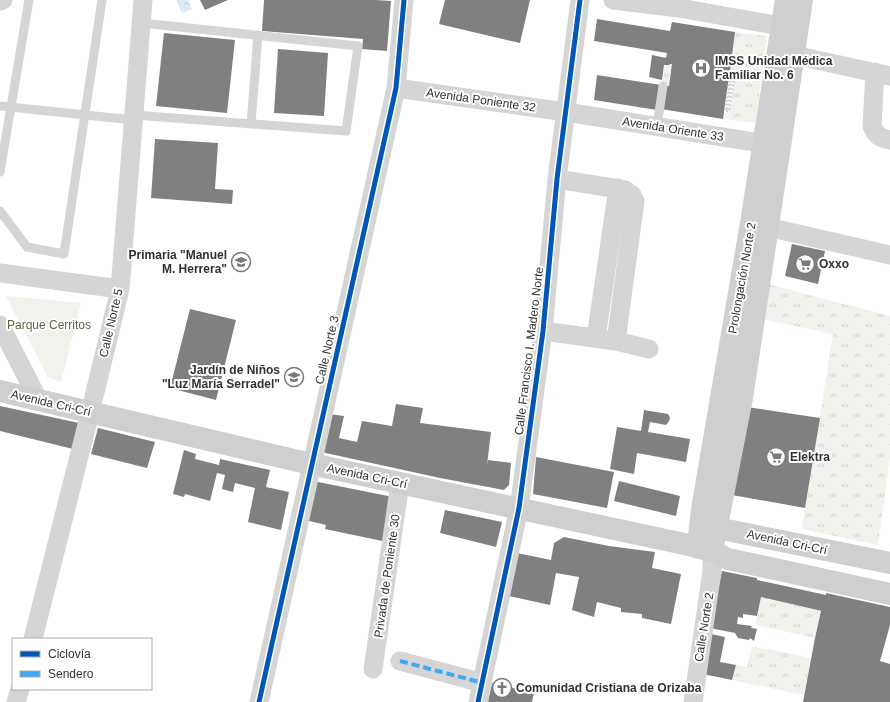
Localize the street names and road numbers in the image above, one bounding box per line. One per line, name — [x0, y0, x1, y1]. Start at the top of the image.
street label: Avenida Poniente 32 — [425, 85, 537, 115]
street label: Avenida Oriente 33 — [621, 114, 725, 144]
street label: Prolongación Norte 2 — [725, 221, 759, 335]
street label: Calle Francisco I. Madero Norte — [512, 266, 546, 436]
street label: Calle Norte 5 — [96, 287, 126, 359]
street label: Calle Norte 3 — [312, 314, 342, 386]
street label: Avenida Cri-Crí — [10, 387, 93, 419]
street label: Avenida Cri-Crí — [326, 461, 409, 491]
street label: Privada de Poniente 30 — [371, 513, 403, 639]
street label: Avenida Cri-Crí — [746, 527, 829, 557]
street label: Calle Norte 2 — [692, 591, 716, 663]

